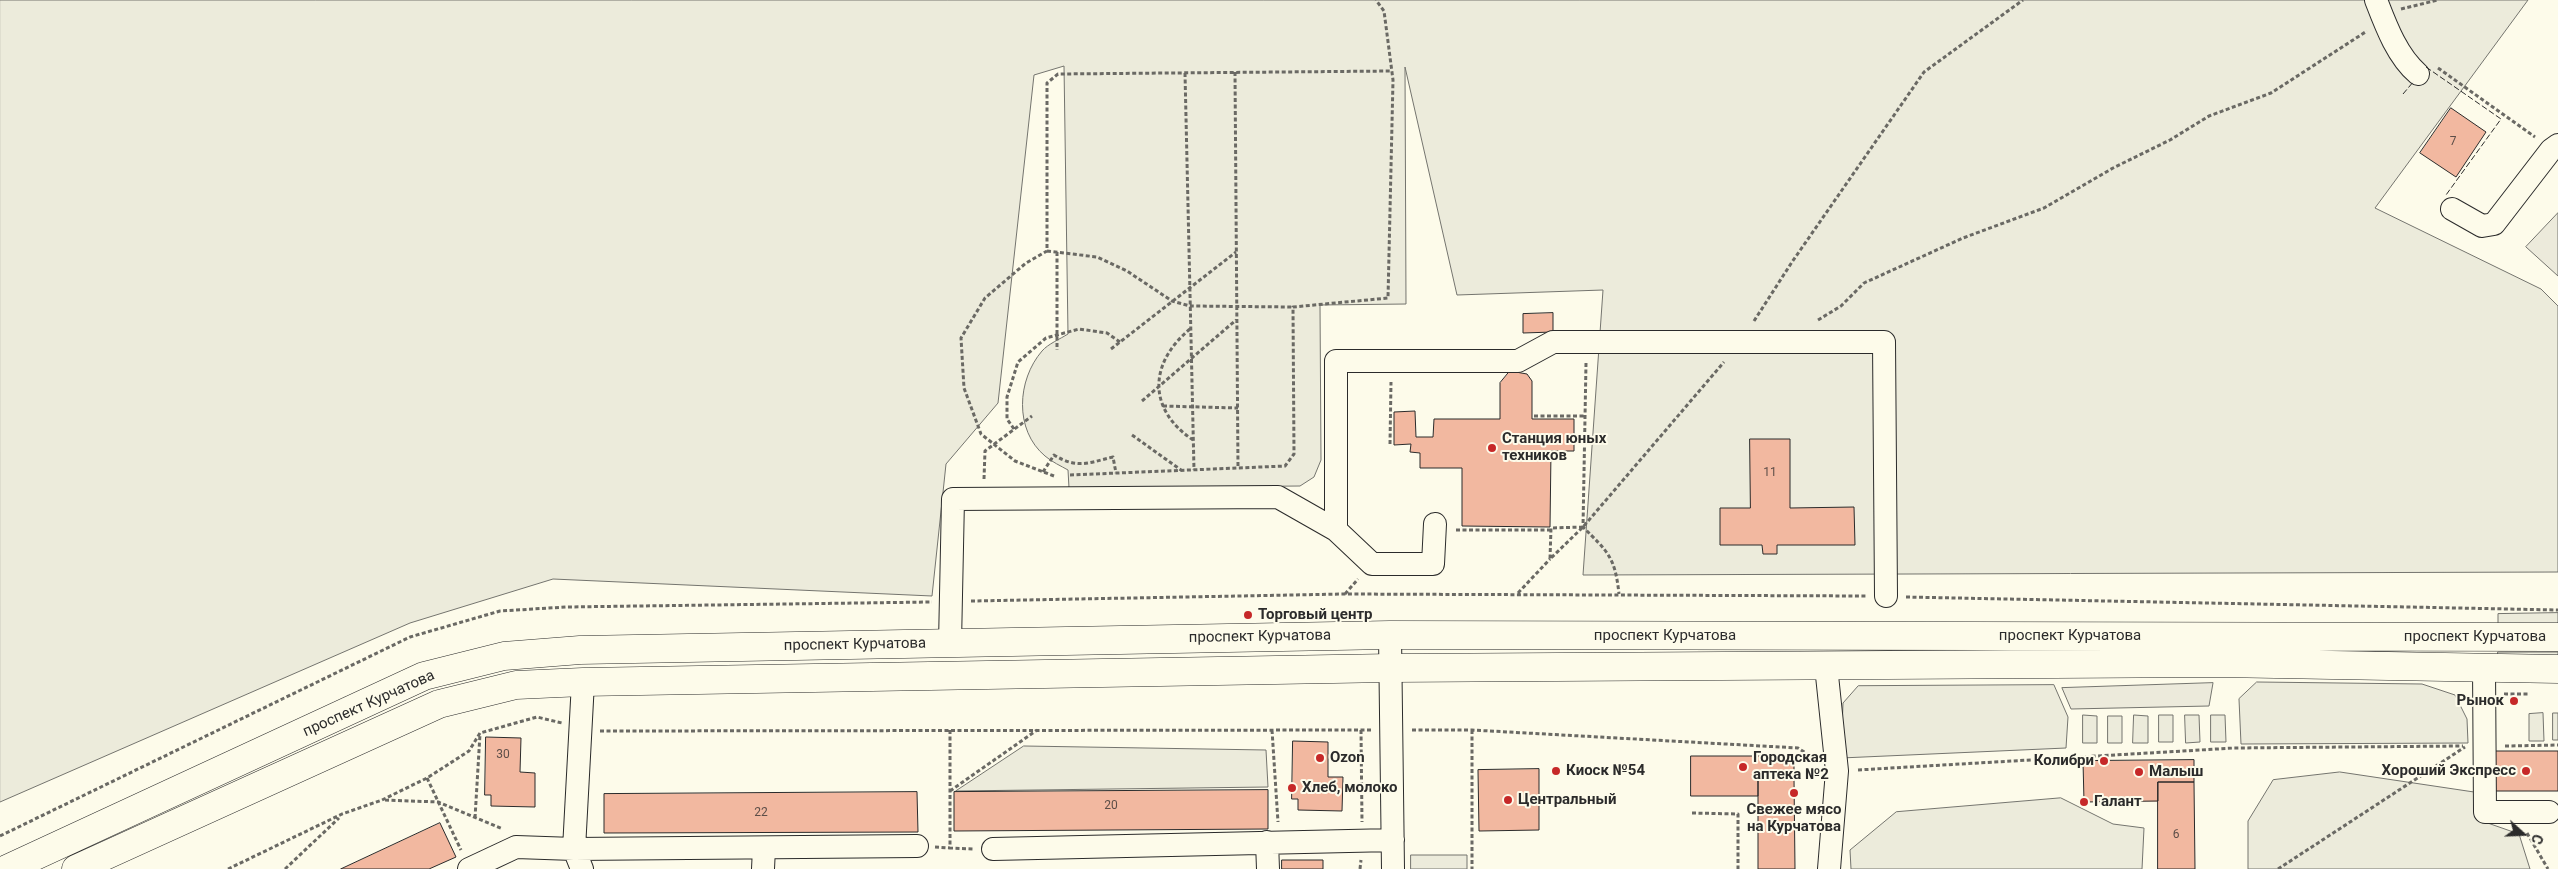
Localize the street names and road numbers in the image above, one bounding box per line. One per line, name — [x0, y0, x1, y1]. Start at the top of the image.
street label: проспект Курчатова — [1189, 627, 1331, 647]
street label: проспект Курчатова — [1594, 627, 1736, 645]
street label: проспект Курчатова — [1999, 627, 2141, 645]
street label: проспект Курчатова — [2404, 628, 2546, 646]
street label: проспект Курчатова — [784, 635, 926, 655]
street label: проспект Курчатова — [300, 667, 438, 741]

